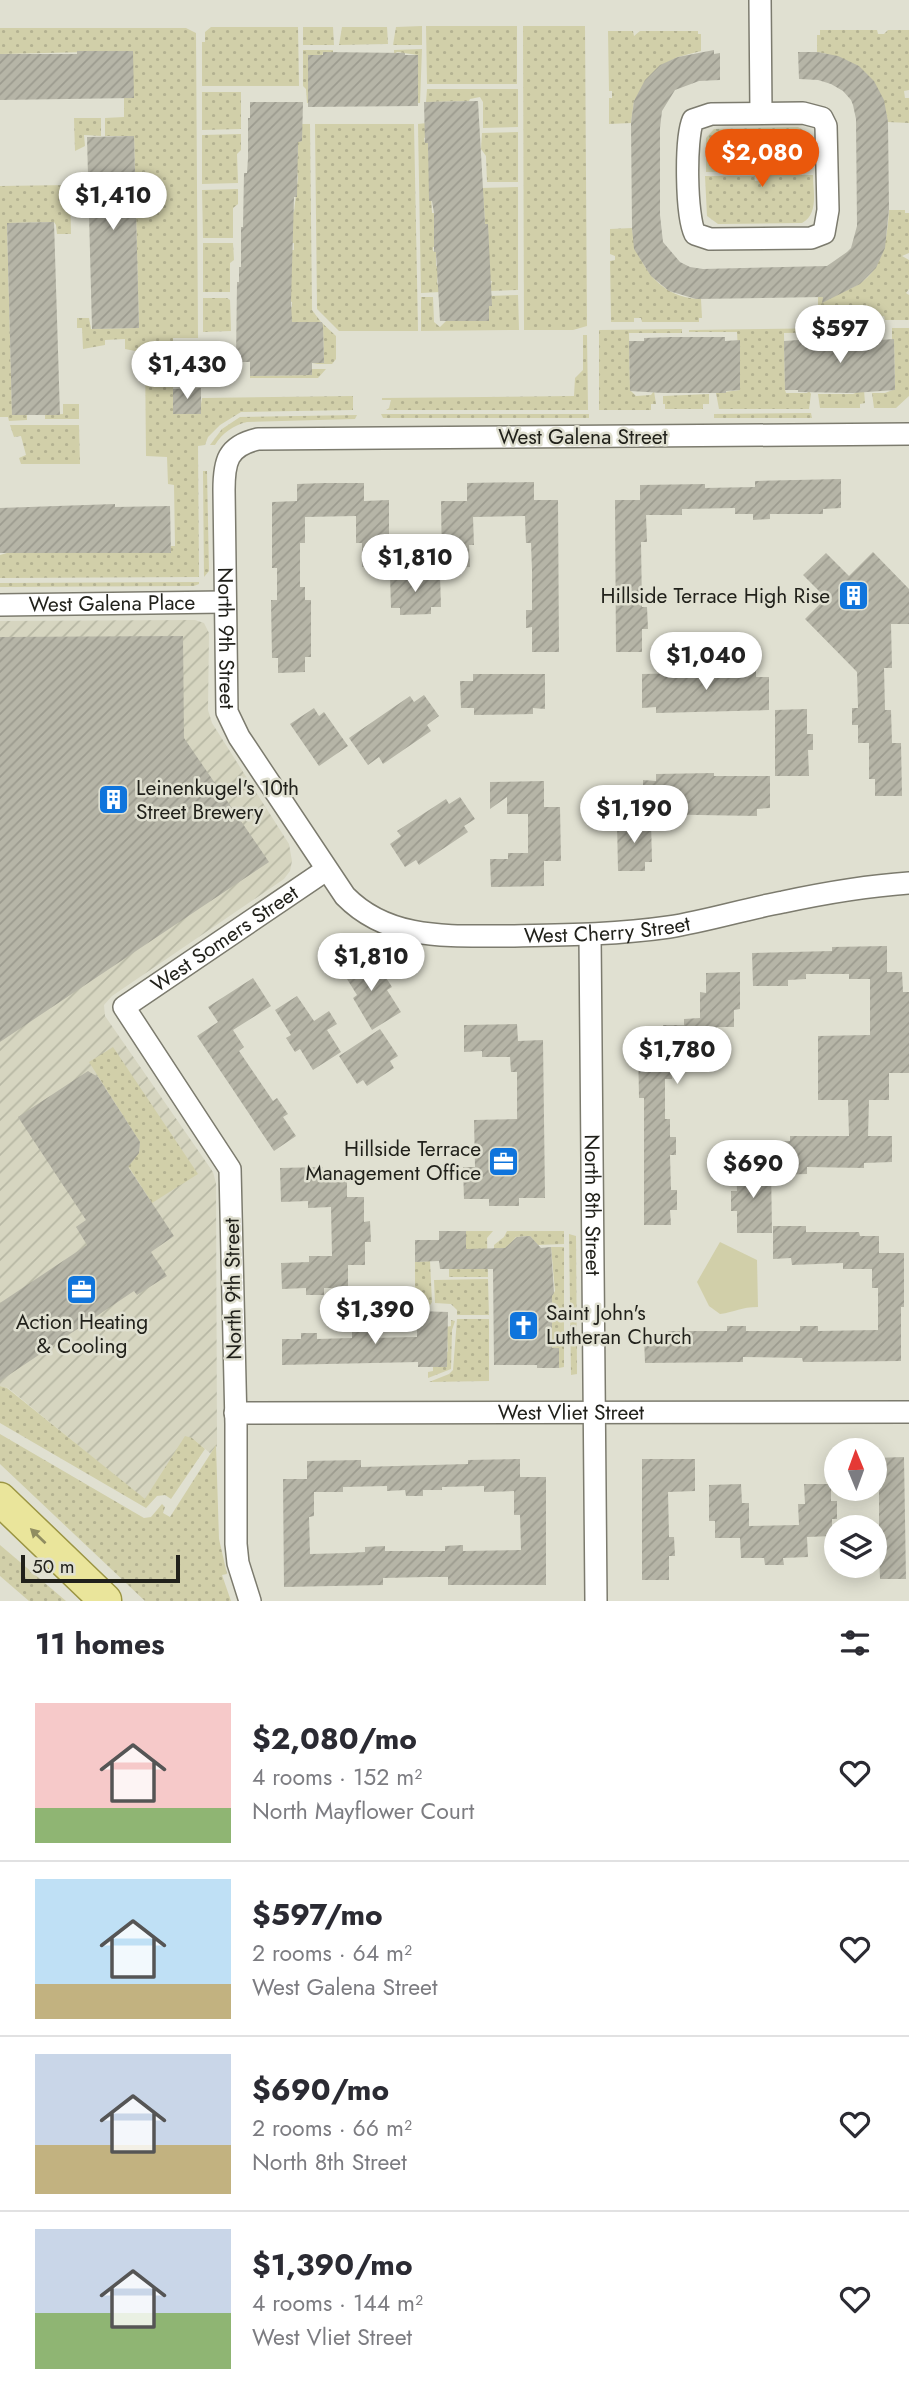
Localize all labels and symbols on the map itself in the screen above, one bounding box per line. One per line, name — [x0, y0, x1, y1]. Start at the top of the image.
pin: $2,080 — [705, 130, 819, 189]
pin: $1,410 — [56, 173, 170, 232]
pin: $597 — [799, 306, 881, 365]
pin: $1,430 — [130, 342, 244, 401]
street label: West Galena Street — [498, 422, 668, 452]
pin: $1,810 — [358, 534, 472, 594]
street label: North 9th Street — [210, 567, 242, 709]
building icon: Hillside Terrace High Rise — [836, 579, 870, 613]
place label: Hillside Terrace High Rise — [600, 581, 830, 611]
street label: West Galena Place — [28, 587, 196, 620]
pin: $1,040 — [649, 632, 763, 692]
place label: Leinenkugel's 10th Street Brewery — [136, 773, 299, 827]
building icon: Leinenkugel's 10th Street Brewery — [96, 783, 130, 817]
pin: $1,190 — [577, 786, 691, 845]
street label: West Somers Street — [145, 878, 304, 1000]
street label: West Cherry Street — [524, 908, 693, 951]
pin: $1,810 — [314, 934, 428, 993]
pin: $1,780 — [620, 1026, 734, 1086]
place label: Hillside Terrace Management Office — [306, 1134, 481, 1188]
street label: North 8th Street — [577, 1134, 608, 1276]
pin: $690 — [712, 1140, 794, 1200]
office icon: Hillside Terrace Management Office — [487, 1144, 521, 1178]
street label: North 9th Street — [217, 1218, 249, 1360]
office icon: Action Heating & Cooling — [65, 1273, 99, 1307]
pin: $1,390 — [318, 1286, 432, 1346]
place label: Saint John's Lutheran Church — [546, 1298, 692, 1352]
place label: Action Heating & Cooling — [16, 1307, 148, 1361]
church icon: Saint John's Lutheran Church — [506, 1308, 540, 1342]
street label: West Vliet Street — [498, 1397, 644, 1428]
north arrow — [824, 1438, 887, 1502]
one-way arrow — [30, 1529, 47, 1545]
scale bar — [21, 1552, 180, 1584]

